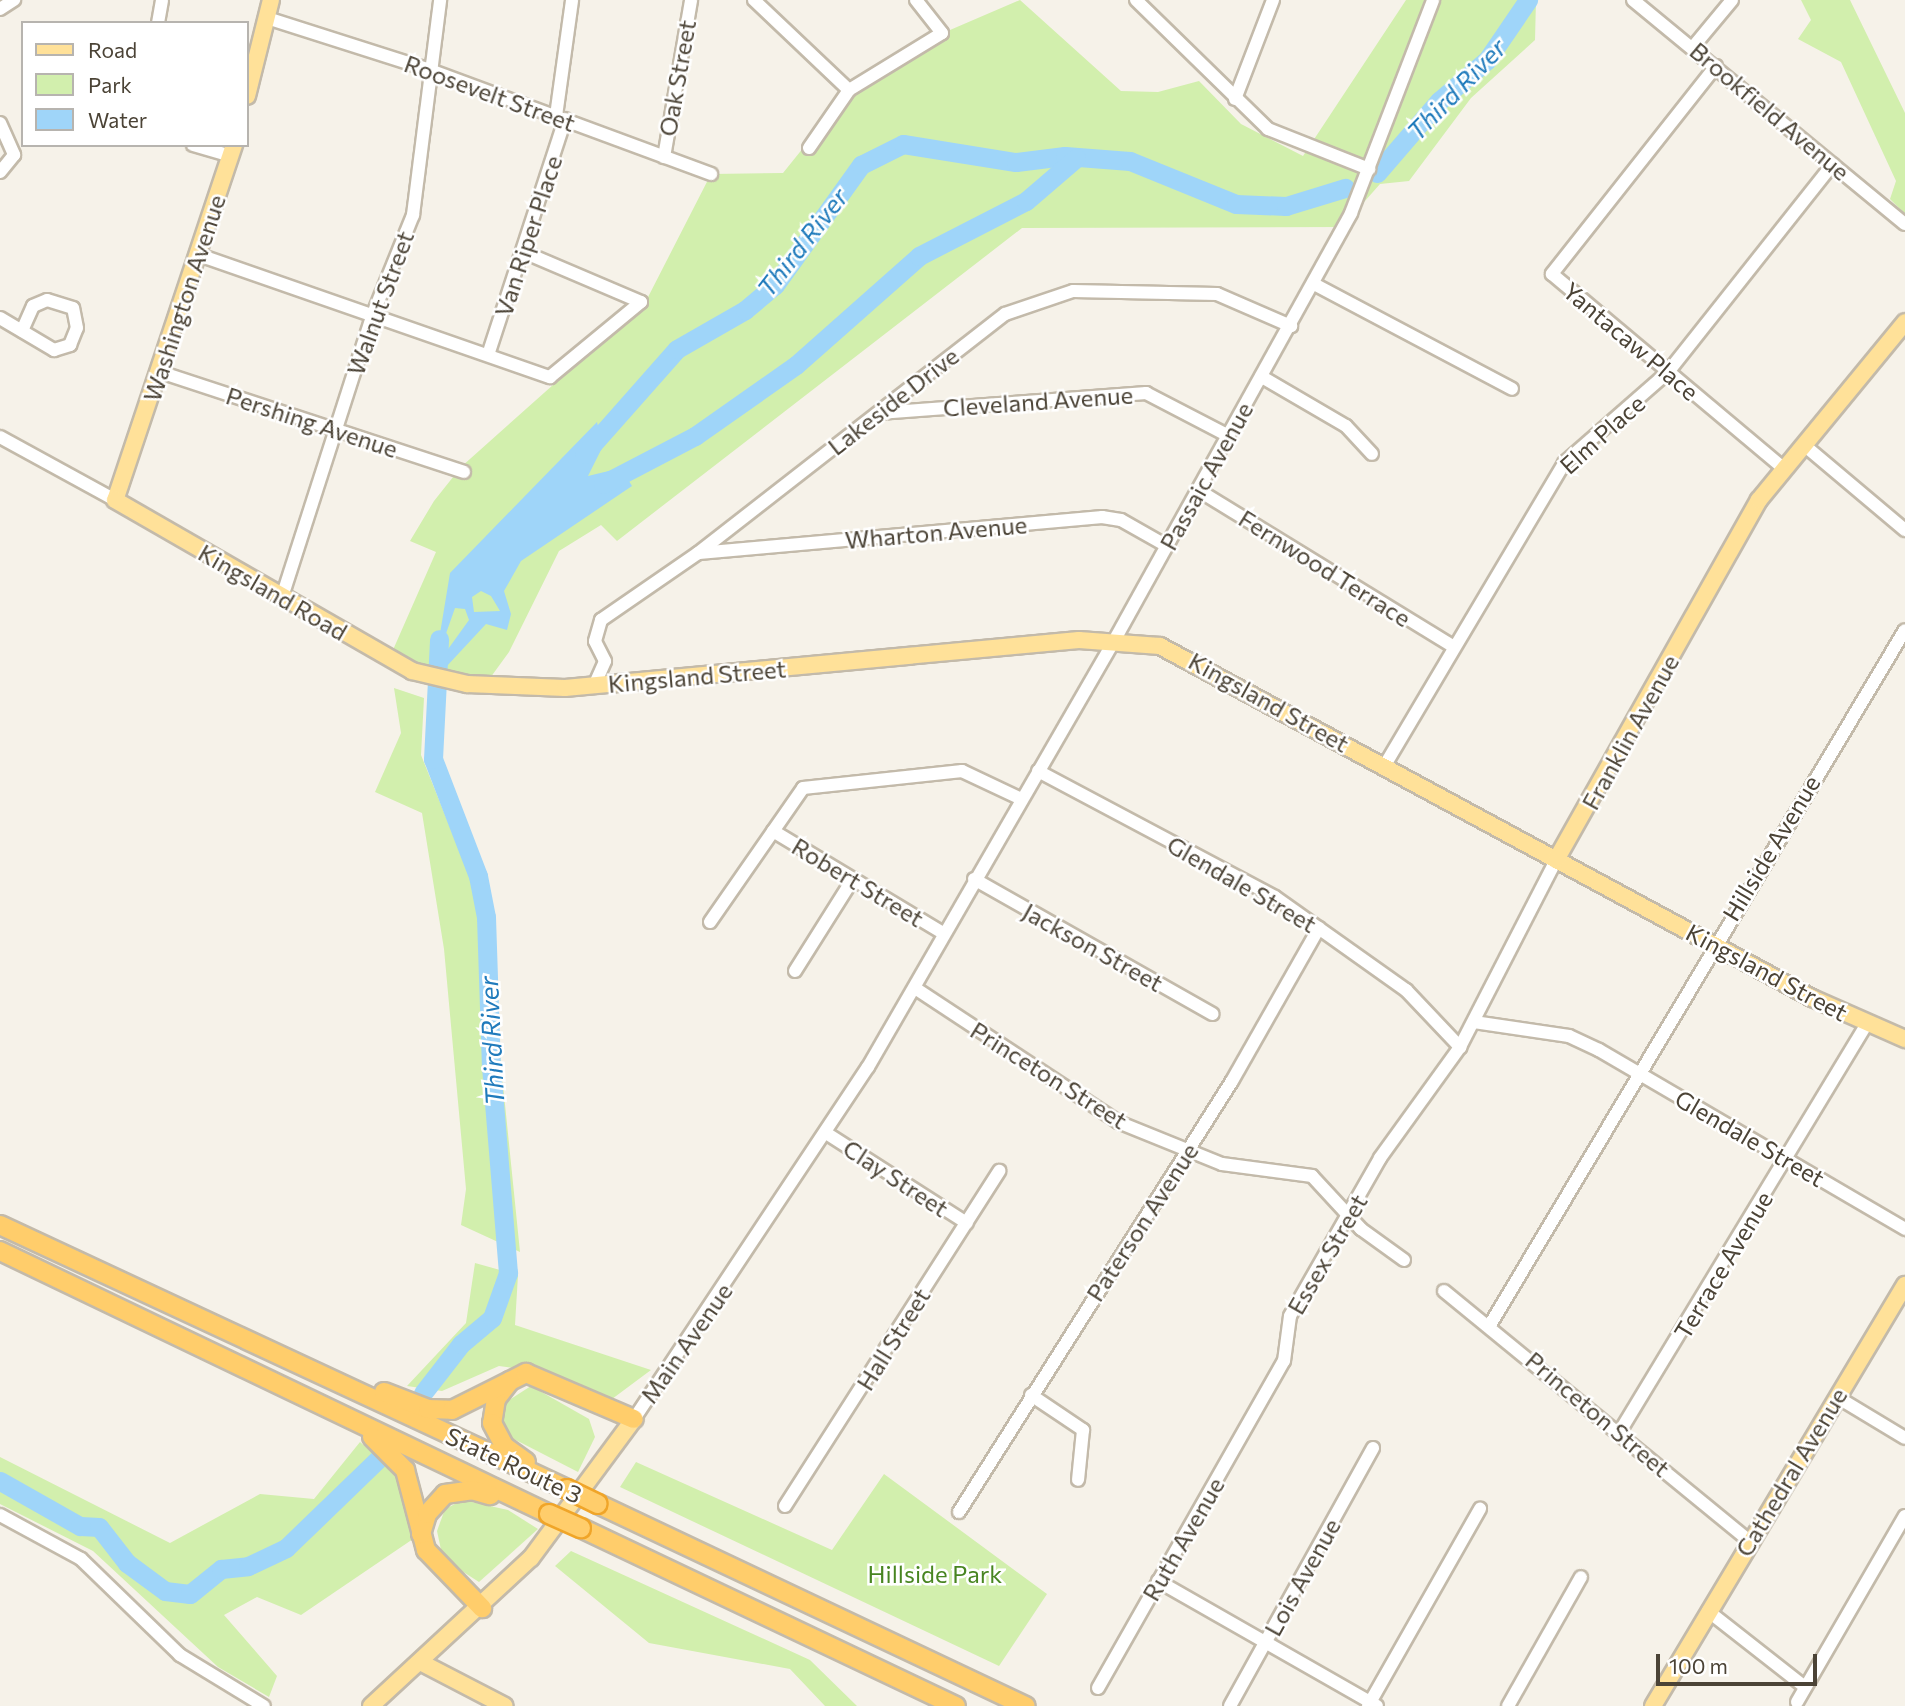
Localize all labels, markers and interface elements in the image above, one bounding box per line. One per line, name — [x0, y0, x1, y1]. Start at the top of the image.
street label: Oak Street — [653, 18, 701, 138]
legend — [21, 21, 248, 147]
water label: Third River — [1400, 32, 1512, 146]
street label: Brookfield Avenue — [1684, 36, 1856, 186]
text: Road — [88, 37, 137, 62]
street label: Roosevelt Street — [401, 49, 579, 137]
text: Park — [88, 72, 132, 97]
text: Water — [88, 107, 147, 132]
street label: Van Riper Place — [488, 152, 568, 320]
water label: Third River — [750, 181, 854, 303]
street label: Washington Avenue — [137, 191, 231, 405]
street label: Walnut Street — [341, 227, 419, 379]
street label: Yantacaw Place — [1557, 276, 1705, 406]
street label: Lakeside Drive — [822, 341, 964, 461]
street label: Cleveland Avenue — [942, 380, 1134, 422]
street label: Pershing Avenue — [223, 381, 401, 463]
street label: Elm Place — [1554, 388, 1650, 480]
street label: Passaic Avenue — [1154, 397, 1258, 555]
street label: Fernwood Terrace — [1234, 504, 1416, 632]
street label: Wharton Avenue — [844, 510, 1028, 554]
street label: Kingsland Road — [194, 538, 352, 646]
street label: Kingsland Street — [1184, 646, 1354, 758]
street label: Franklin Avenue — [1576, 649, 1684, 815]
street label: Kingsland Street — [607, 654, 787, 698]
street label: Hillside Avenue — [1716, 770, 1826, 926]
street label: Glendale Street — [1162, 830, 1322, 938]
street label: Robert Street — [787, 831, 929, 933]
street label: Jackson Street — [1018, 897, 1168, 997]
street label: Kingsland Street — [1681, 917, 1853, 1027]
water label: Third River — [472, 976, 510, 1106]
street label: Princeton Street — [965, 1015, 1133, 1135]
street label: Glendale Street — [1670, 1084, 1830, 1192]
street label: Clay Street — [838, 1133, 954, 1223]
street label: Paterson Avenue — [1080, 1138, 1204, 1306]
street label: Terrace Avenue — [1668, 1186, 1778, 1344]
street label: Essex Street — [1281, 1189, 1373, 1319]
street label: Main Avenue — [634, 1277, 738, 1409]
street label: Hall Street — [850, 1283, 936, 1395]
street label: Princeton Street — [1520, 1345, 1676, 1483]
street label: Cathedral Avenue — [1729, 1382, 1853, 1562]
street label: State Route 3 — [441, 1421, 587, 1509]
street label: Ruth Avenue — [1136, 1472, 1230, 1606]
street label: Lois Avenue — [1258, 1513, 1346, 1641]
park label: Hillside Park — [868, 1560, 1002, 1588]
scale bar — [1660, 1640, 1821, 1684]
text: 100 m — [1669, 1653, 1728, 1678]

